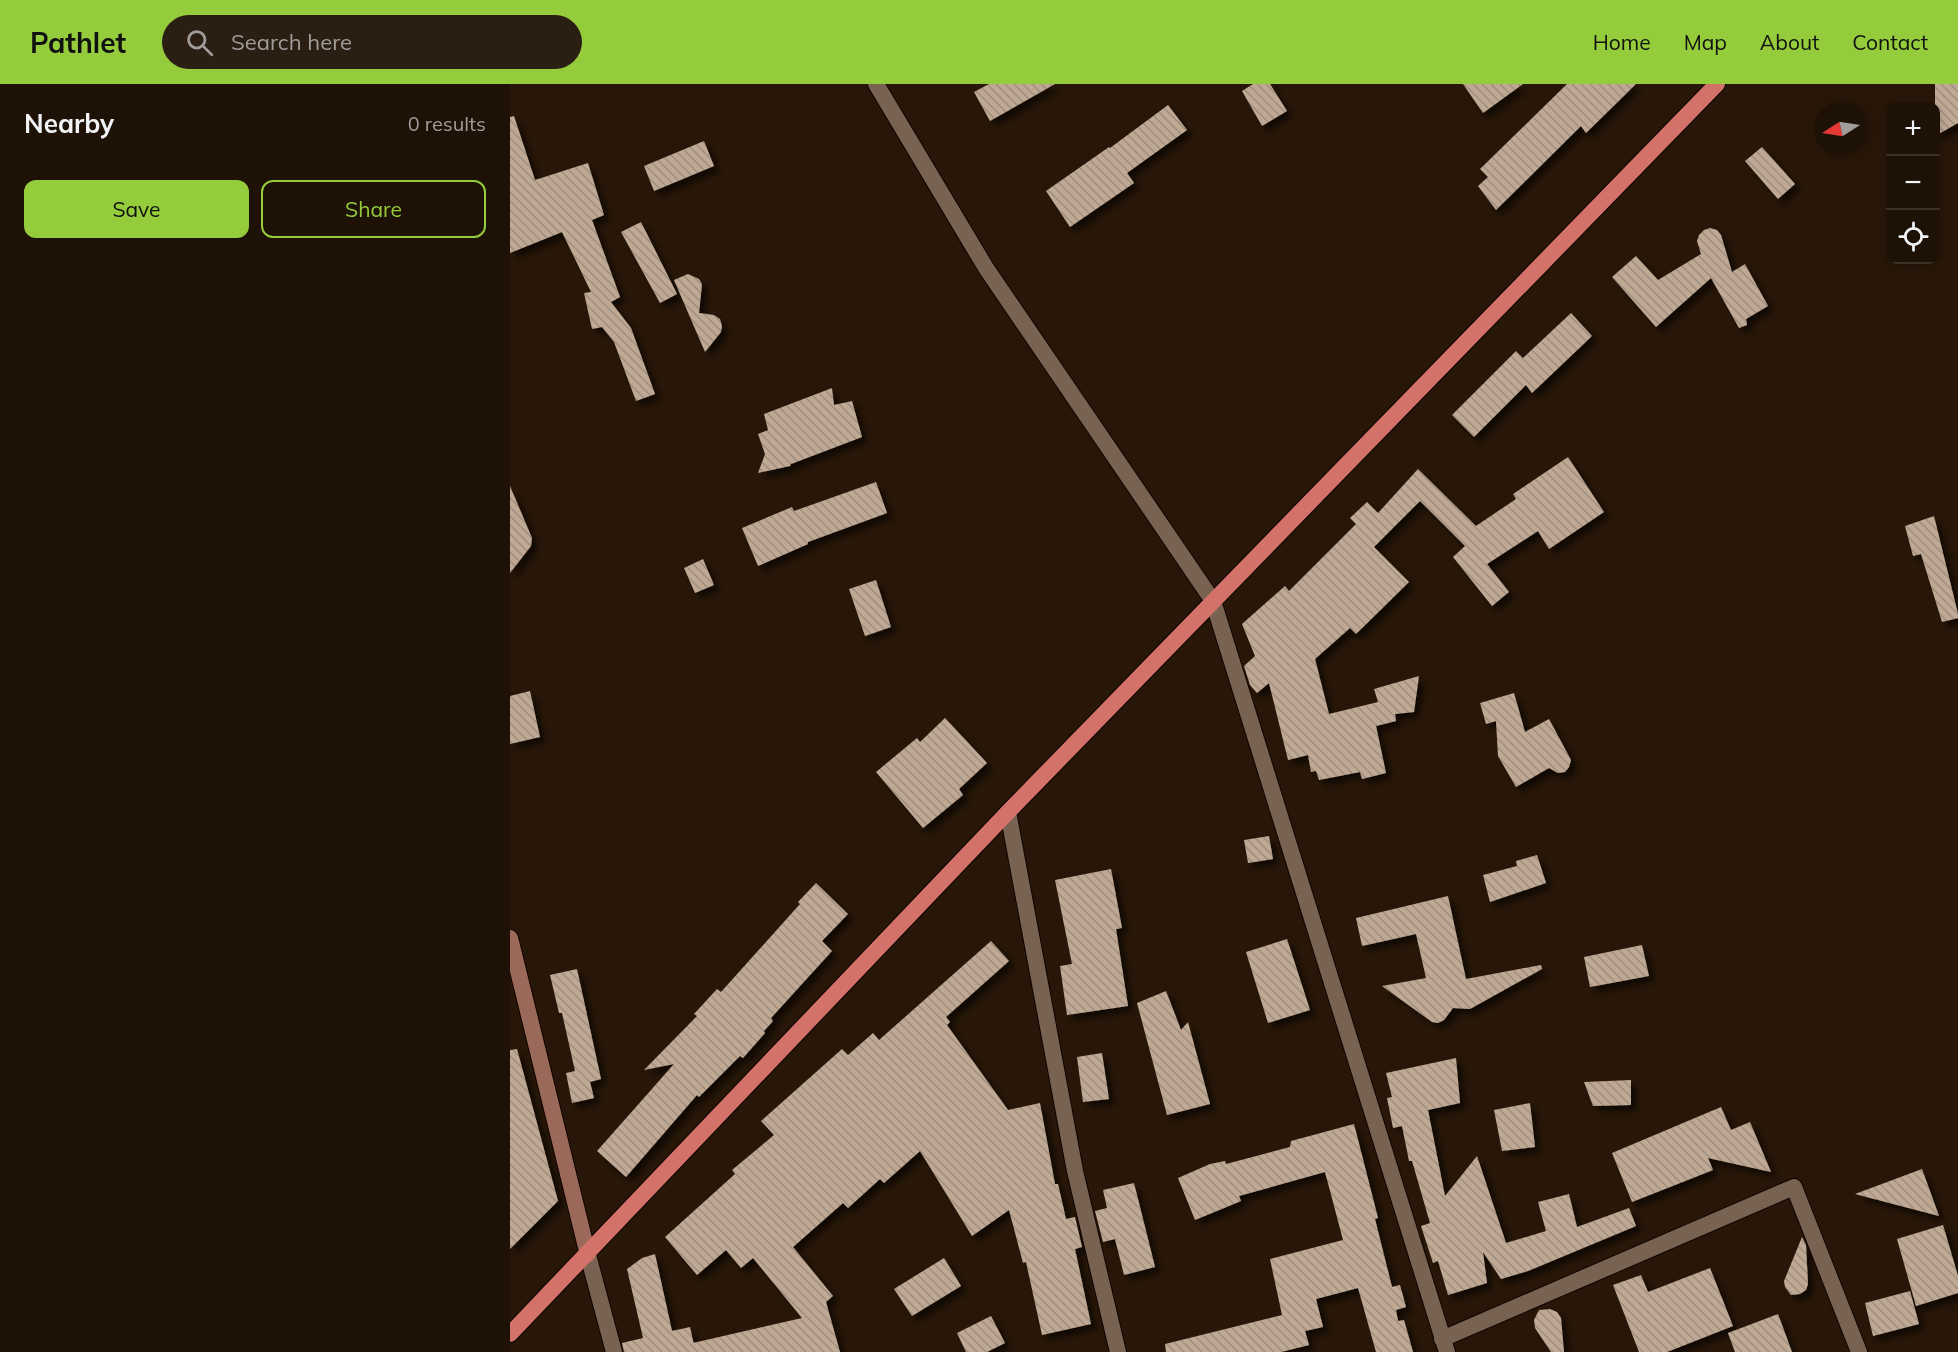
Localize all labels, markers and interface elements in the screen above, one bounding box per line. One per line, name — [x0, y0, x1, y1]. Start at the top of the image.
search box — [162, 15, 582, 69]
text: Pathlet — [30, 25, 126, 60]
icon: search — [183, 26, 216, 59]
text: Search here — [231, 28, 352, 56]
text: Home — [1593, 29, 1651, 55]
text: Map — [1684, 29, 1727, 55]
text: About — [1760, 29, 1819, 55]
text: Contact — [1852, 29, 1928, 55]
north arrow — [1814, 102, 1868, 156]
map controls — [1886, 102, 1940, 264]
button: + — [1886, 102, 1940, 156]
text: Nearby — [24, 107, 114, 140]
text: 0 results — [408, 111, 486, 136]
button: − — [1886, 156, 1940, 210]
button: Save — [24, 180, 249, 238]
button: Share — [261, 180, 486, 238]
button: locate — [1886, 210, 1940, 264]

